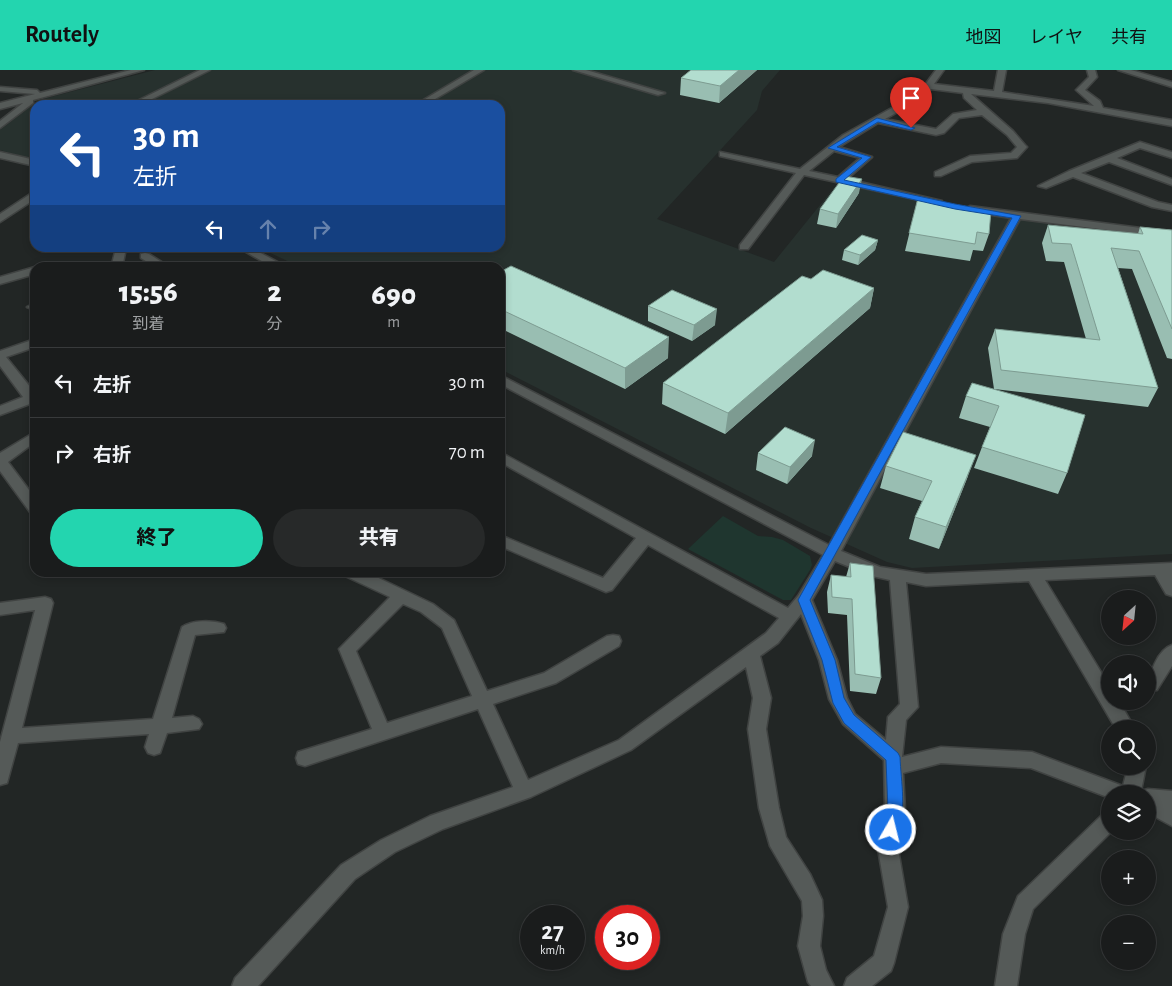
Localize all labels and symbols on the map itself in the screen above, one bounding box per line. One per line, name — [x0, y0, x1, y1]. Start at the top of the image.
pin — [890, 77, 932, 128]
north arrow — [1101, 590, 1156, 645]
position arrow — [864, 803, 916, 855]
speed limit sign: 30 — [595, 905, 660, 970]

